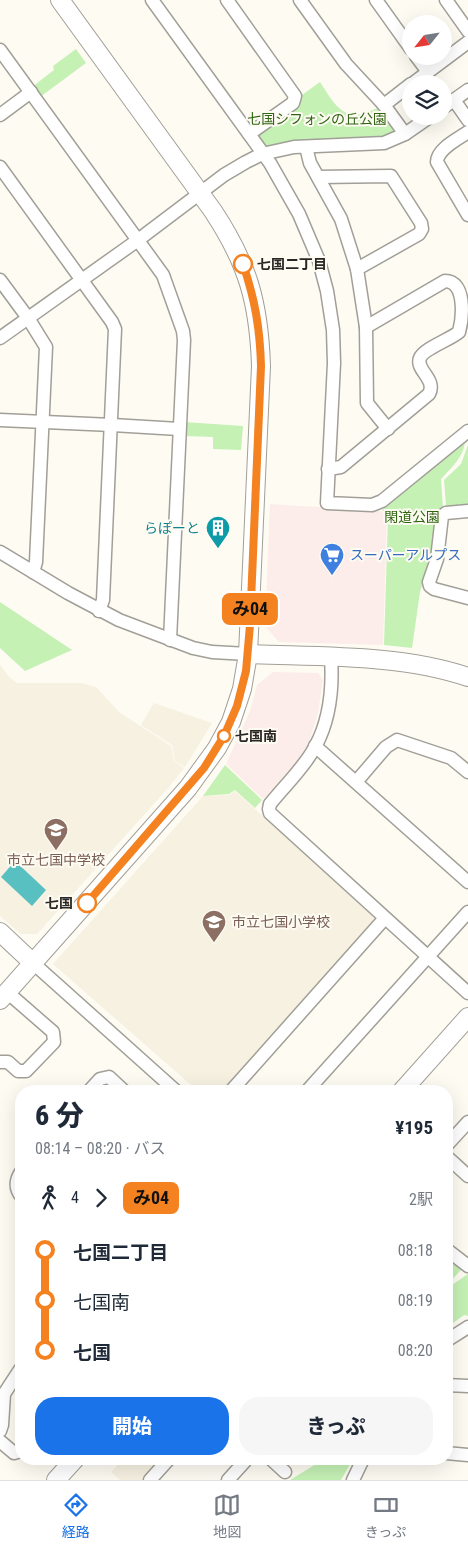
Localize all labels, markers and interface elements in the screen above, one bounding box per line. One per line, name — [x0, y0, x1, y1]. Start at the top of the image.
north arrow — [402, 15, 452, 65]
map controls — [402, 15, 452, 125]
button: layers — [402, 75, 452, 125]
park label: 七国シフォンの丘公園 — [247, 111, 387, 127]
marker: 七国二丁目 — [233, 254, 253, 274]
place label: 七国二丁目 — [257, 256, 327, 272]
park label: 閑道公園 — [384, 509, 440, 525]
building icon: らぽーと — [205, 515, 231, 549]
place label: らぽーと — [144, 520, 200, 536]
supermarket icon: スーパーアルプス — [319, 542, 345, 576]
place label: スーパーアルプス — [350, 547, 461, 563]
line badge: み04 — [221, 593, 279, 625]
text: み04 — [232, 598, 268, 619]
place label: 七国南 — [235, 728, 277, 744]
marker: 七国南 — [217, 729, 231, 743]
school or university icon: 市立七国中学校 — [43, 817, 69, 851]
place label: 市立七国中学校 — [7, 852, 105, 868]
marker: 七国 — [77, 893, 97, 913]
place label: 七国 — [45, 895, 73, 911]
school or university icon: 市立七国小学校 — [201, 909, 227, 943]
place label: 市立七国小学校 — [232, 914, 330, 930]
text: 6 分 — [35, 1099, 84, 1132]
text: ¥195 — [395, 1116, 433, 1139]
text: 08:14 – 08:20 · バス — [35, 1139, 165, 1158]
icon: walk — [35, 1184, 63, 1212]
icon: forward — [87, 1184, 115, 1212]
text: み04 — [133, 1187, 169, 1208]
text: 4 — [71, 1188, 79, 1207]
text: 2駅 — [409, 1190, 433, 1209]
text: 七国二丁目 — [73, 1241, 168, 1264]
text: 08:18 — [398, 1241, 433, 1260]
text: 七国南 — [73, 1291, 130, 1314]
text: 08:19 — [398, 1291, 433, 1310]
text: 七国 — [73, 1341, 111, 1364]
text: 08:20 — [398, 1341, 433, 1360]
button: 開始 — [35, 1397, 229, 1455]
button: きっぷ — [239, 1397, 433, 1455]
tab: 経路 — [62, 1491, 90, 1541]
tab: 地図 — [213, 1491, 241, 1541]
tab: きっぷ — [365, 1491, 406, 1541]

